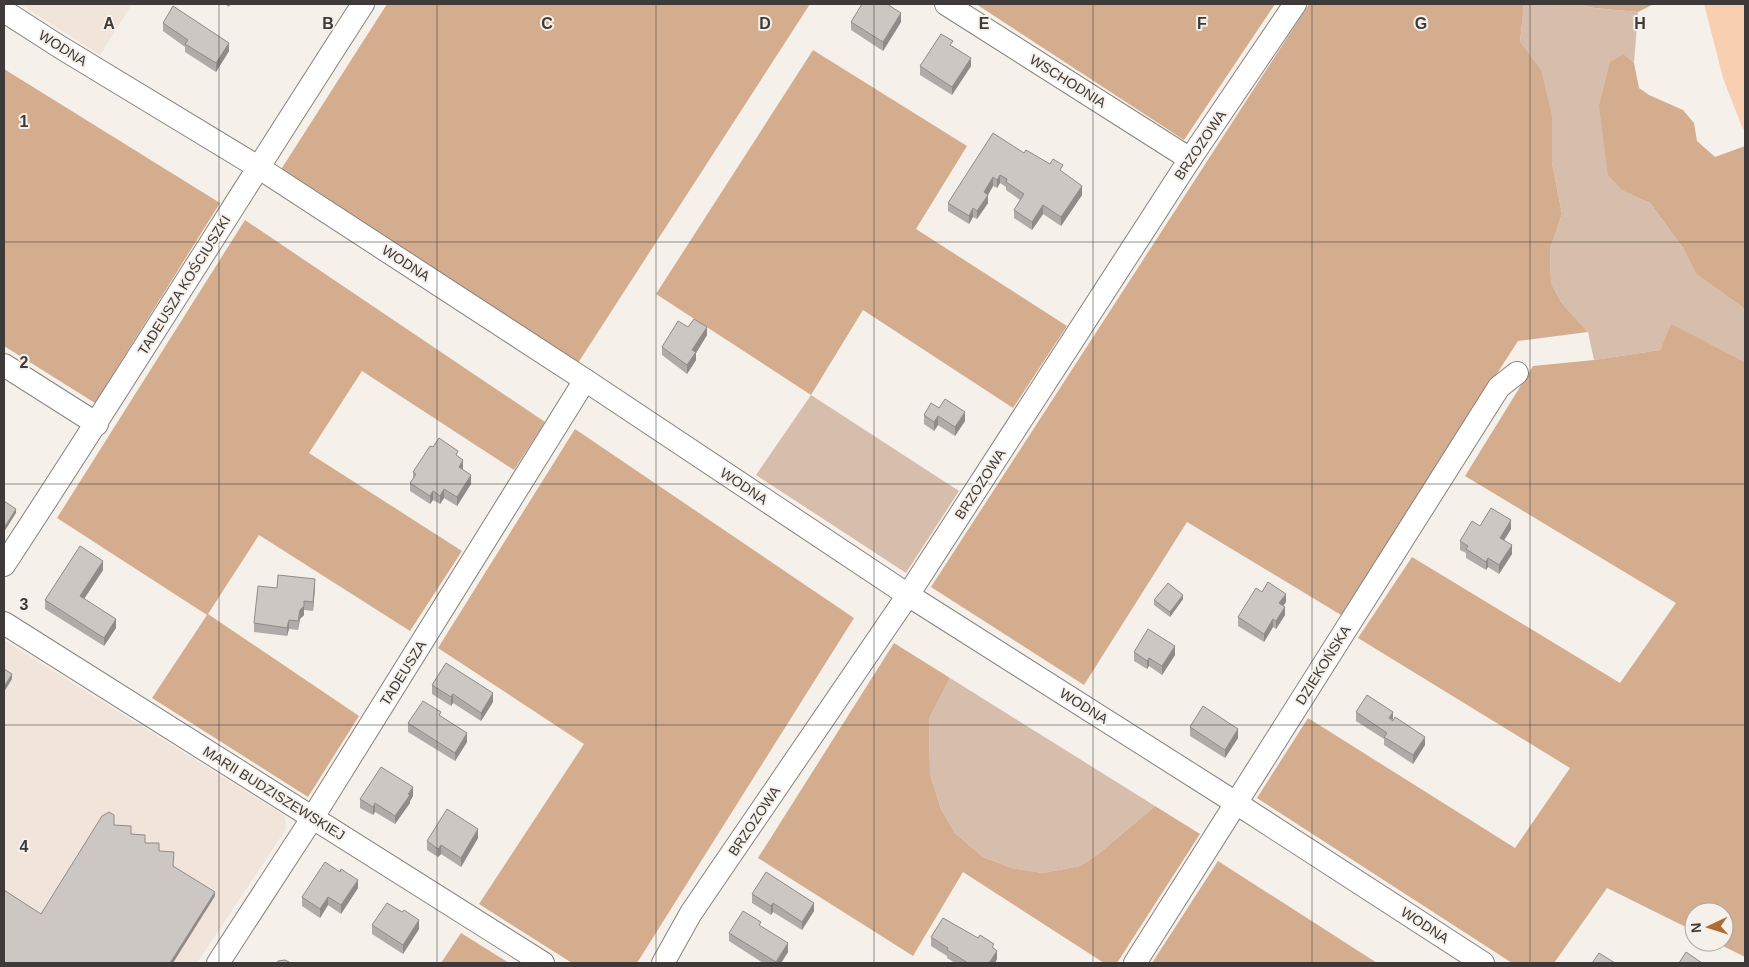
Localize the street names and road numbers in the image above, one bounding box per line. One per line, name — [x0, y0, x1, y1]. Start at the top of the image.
street label: WODNA — [36, 27, 91, 69]
street label: WSCHODNIA — [1027, 51, 1110, 111]
street label: BRZOZOWA — [1171, 107, 1229, 183]
street label: TADEUSZA KOŚCIUSZKI — [134, 212, 234, 358]
street label: WODNA — [379, 242, 433, 285]
street label: BRZOZOWA — [951, 445, 1009, 522]
street label: WODNA — [717, 464, 771, 508]
street label: DZIEKOŃSKA — [1292, 622, 1354, 708]
street label: TADEUSZA — [377, 637, 430, 708]
street label: WODNA — [1057, 685, 1112, 727]
street label: MARII BUDZISZEWSKIEJ — [200, 743, 348, 843]
street label: BRZOZOWA — [725, 783, 783, 859]
street label: WODNA — [1398, 904, 1452, 947]

